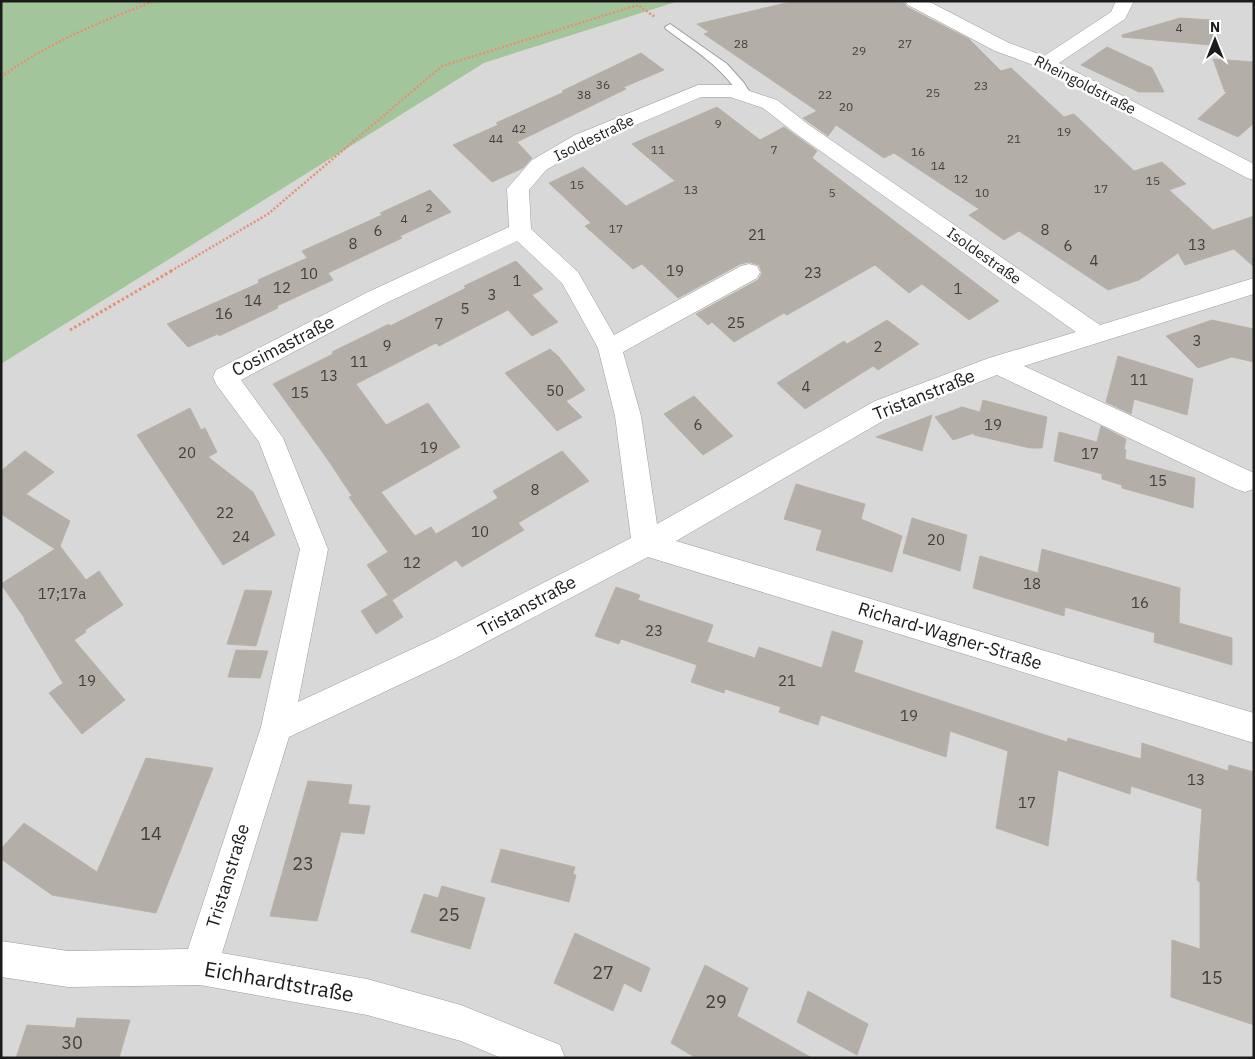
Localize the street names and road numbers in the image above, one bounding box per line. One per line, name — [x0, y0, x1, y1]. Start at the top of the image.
street label: Rheingoldstraße — [1031, 51, 1139, 118]
street label: Isoldestraße — [551, 110, 637, 165]
street label: Isoldestraße — [943, 223, 1025, 288]
street label: Cosimastraße — [227, 310, 338, 381]
street label: Tristanstraße — [869, 364, 978, 425]
street label: Tristanstraße — [474, 570, 580, 641]
street label: Richard-Wagner-Straße — [855, 597, 1045, 675]
street label: Tristanstraße — [201, 821, 254, 931]
street label: Eichhardtstraße — [202, 954, 356, 1008]

